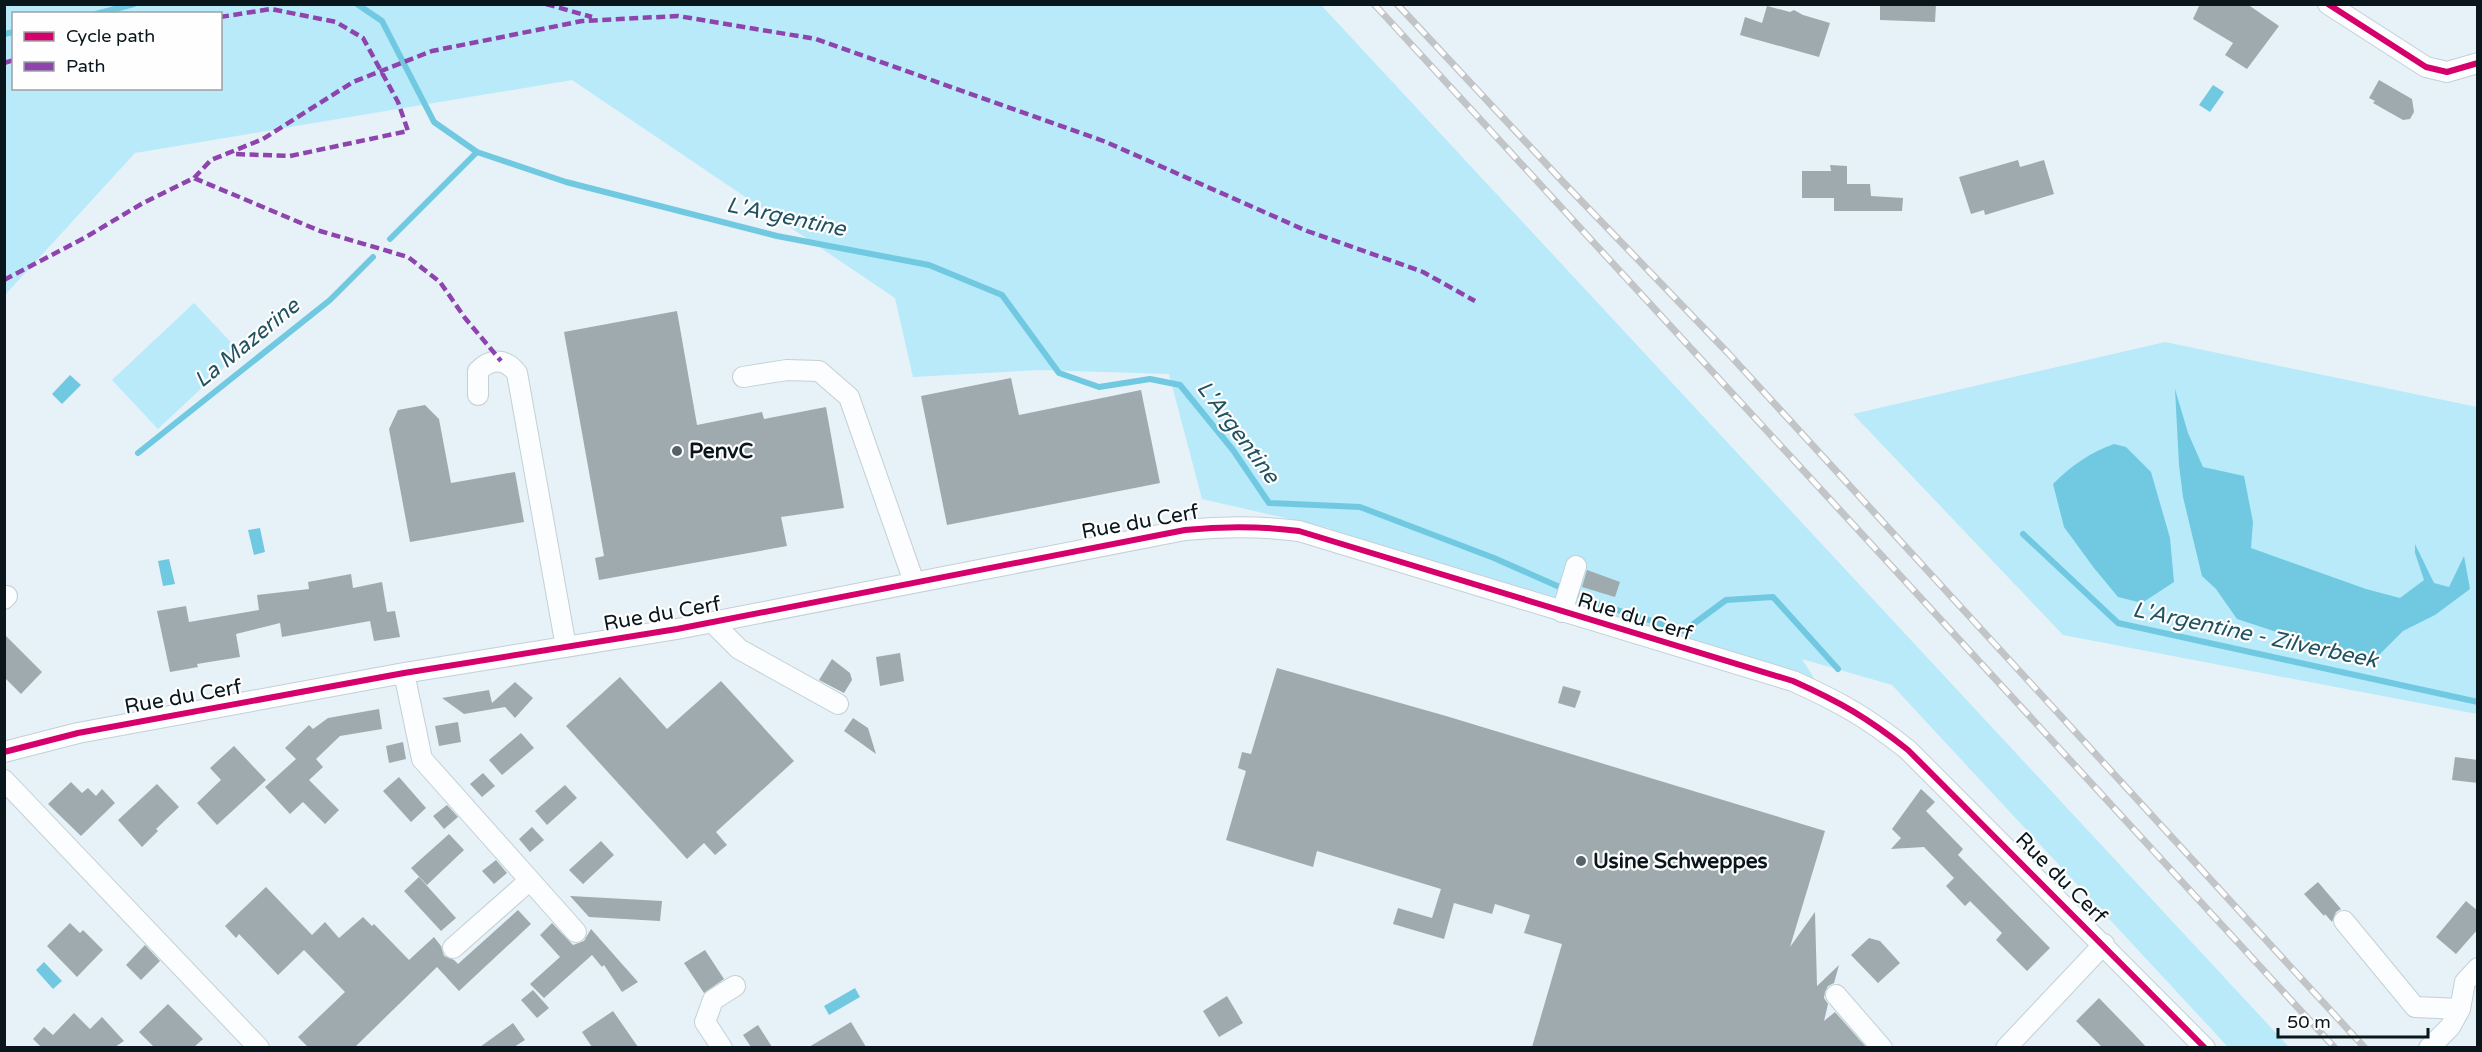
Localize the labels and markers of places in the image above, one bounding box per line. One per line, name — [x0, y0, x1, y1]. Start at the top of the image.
place label: PenvC — [689, 439, 753, 464]
marker: PenvC — [670, 444, 684, 458]
place label: Usine Schweppes — [1593, 849, 1768, 874]
marker: Usine Schweppes — [1574, 854, 1588, 868]

